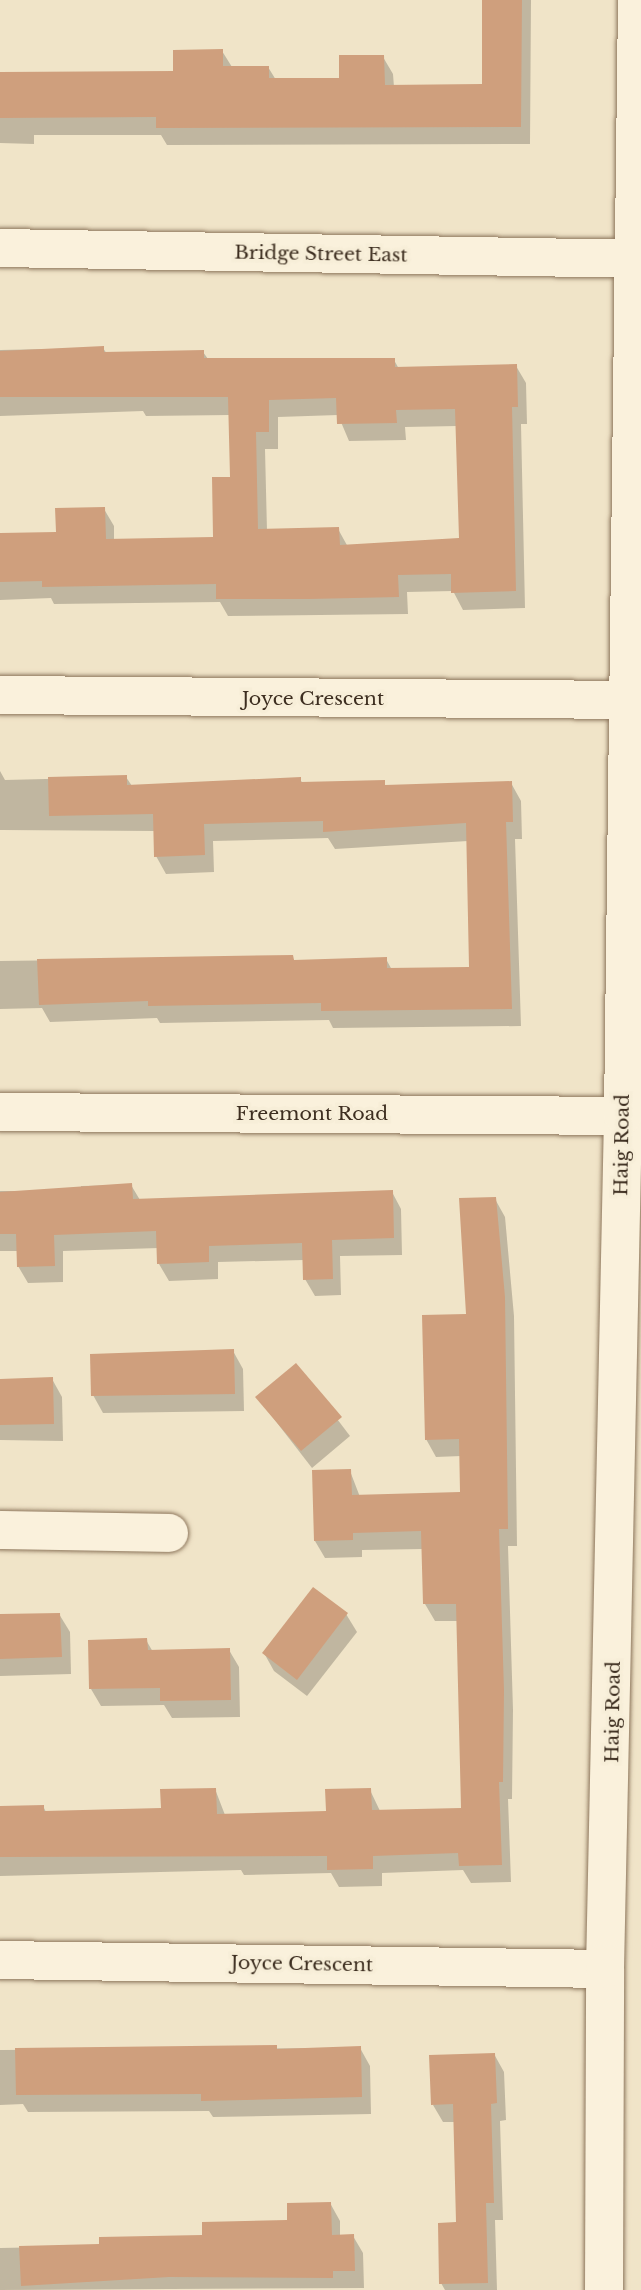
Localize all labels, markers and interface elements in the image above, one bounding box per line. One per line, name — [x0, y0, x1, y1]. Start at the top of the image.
street label: Bridge Street East — [234, 241, 408, 267]
street label: Joyce Crescent — [242, 688, 384, 710]
street label: Haig Road — [610, 1094, 634, 1196]
street label: Freemont Road — [236, 1103, 388, 1125]
street label: Haig Road — [601, 1661, 625, 1763]
street label: Joyce Crescent — [231, 1951, 373, 1977]

